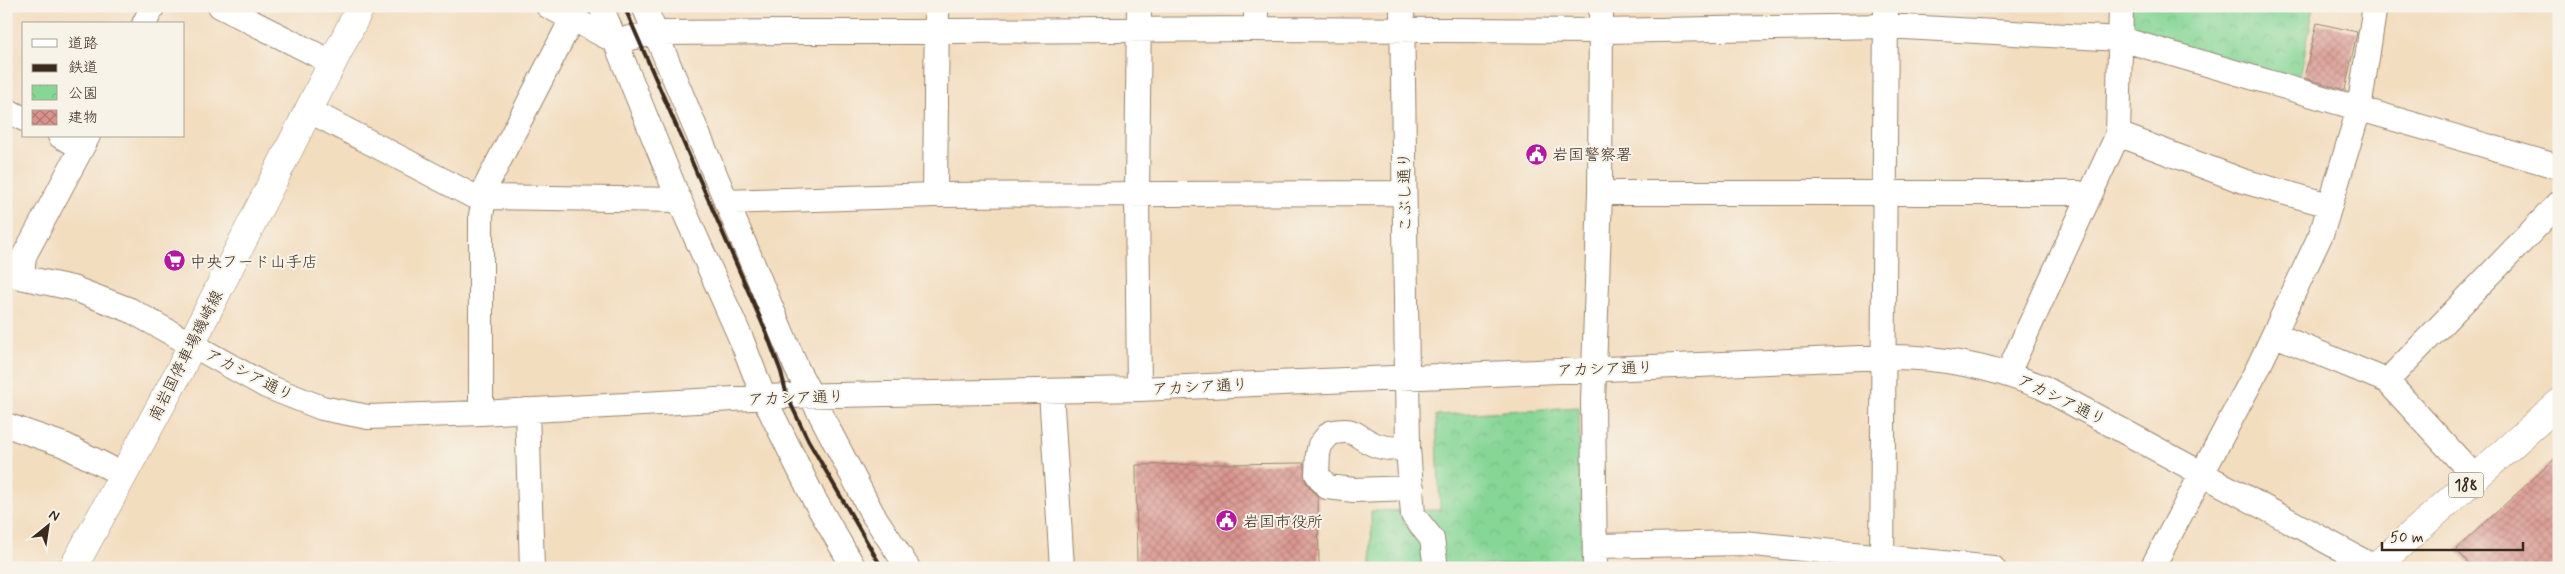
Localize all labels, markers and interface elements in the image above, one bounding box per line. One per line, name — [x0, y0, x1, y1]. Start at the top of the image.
legend — [22, 22, 185, 138]
text: 道路 — [68, 34, 98, 54]
text: 鉄道 — [68, 58, 98, 78]
text: 公園 — [68, 84, 98, 104]
text: 建物 — [68, 108, 98, 128]
public building icon: 岩国警察署 — [1524, 142, 1548, 166]
place label: 岩国警察署 — [1552, 145, 1632, 166]
street label: こぶし通り — [1394, 152, 1417, 232]
supermarket icon: 中央フード山手店 — [162, 249, 186, 273]
place label: 中央フード山手店 — [190, 252, 318, 273]
street label: 南岩国停車場磯崎線 — [144, 287, 228, 425]
street label: アカシア通り — [202, 344, 297, 406]
street label: アカシア通り — [1557, 357, 1653, 382]
street label: アカシア通り — [2014, 370, 2109, 431]
street label: アカシア通り — [1152, 374, 1249, 400]
street label: アカシア通り — [748, 386, 844, 411]
road number: 188 — [2448, 472, 2484, 498]
north arrow — [22, 502, 72, 552]
text: N — [45, 505, 63, 526]
public building icon: 岩国市役所 — [1215, 509, 1239, 533]
place label: 岩国市役所 — [1243, 512, 1323, 533]
scale bar — [2382, 519, 2524, 551]
text: 50 m — [2390, 528, 2424, 548]

